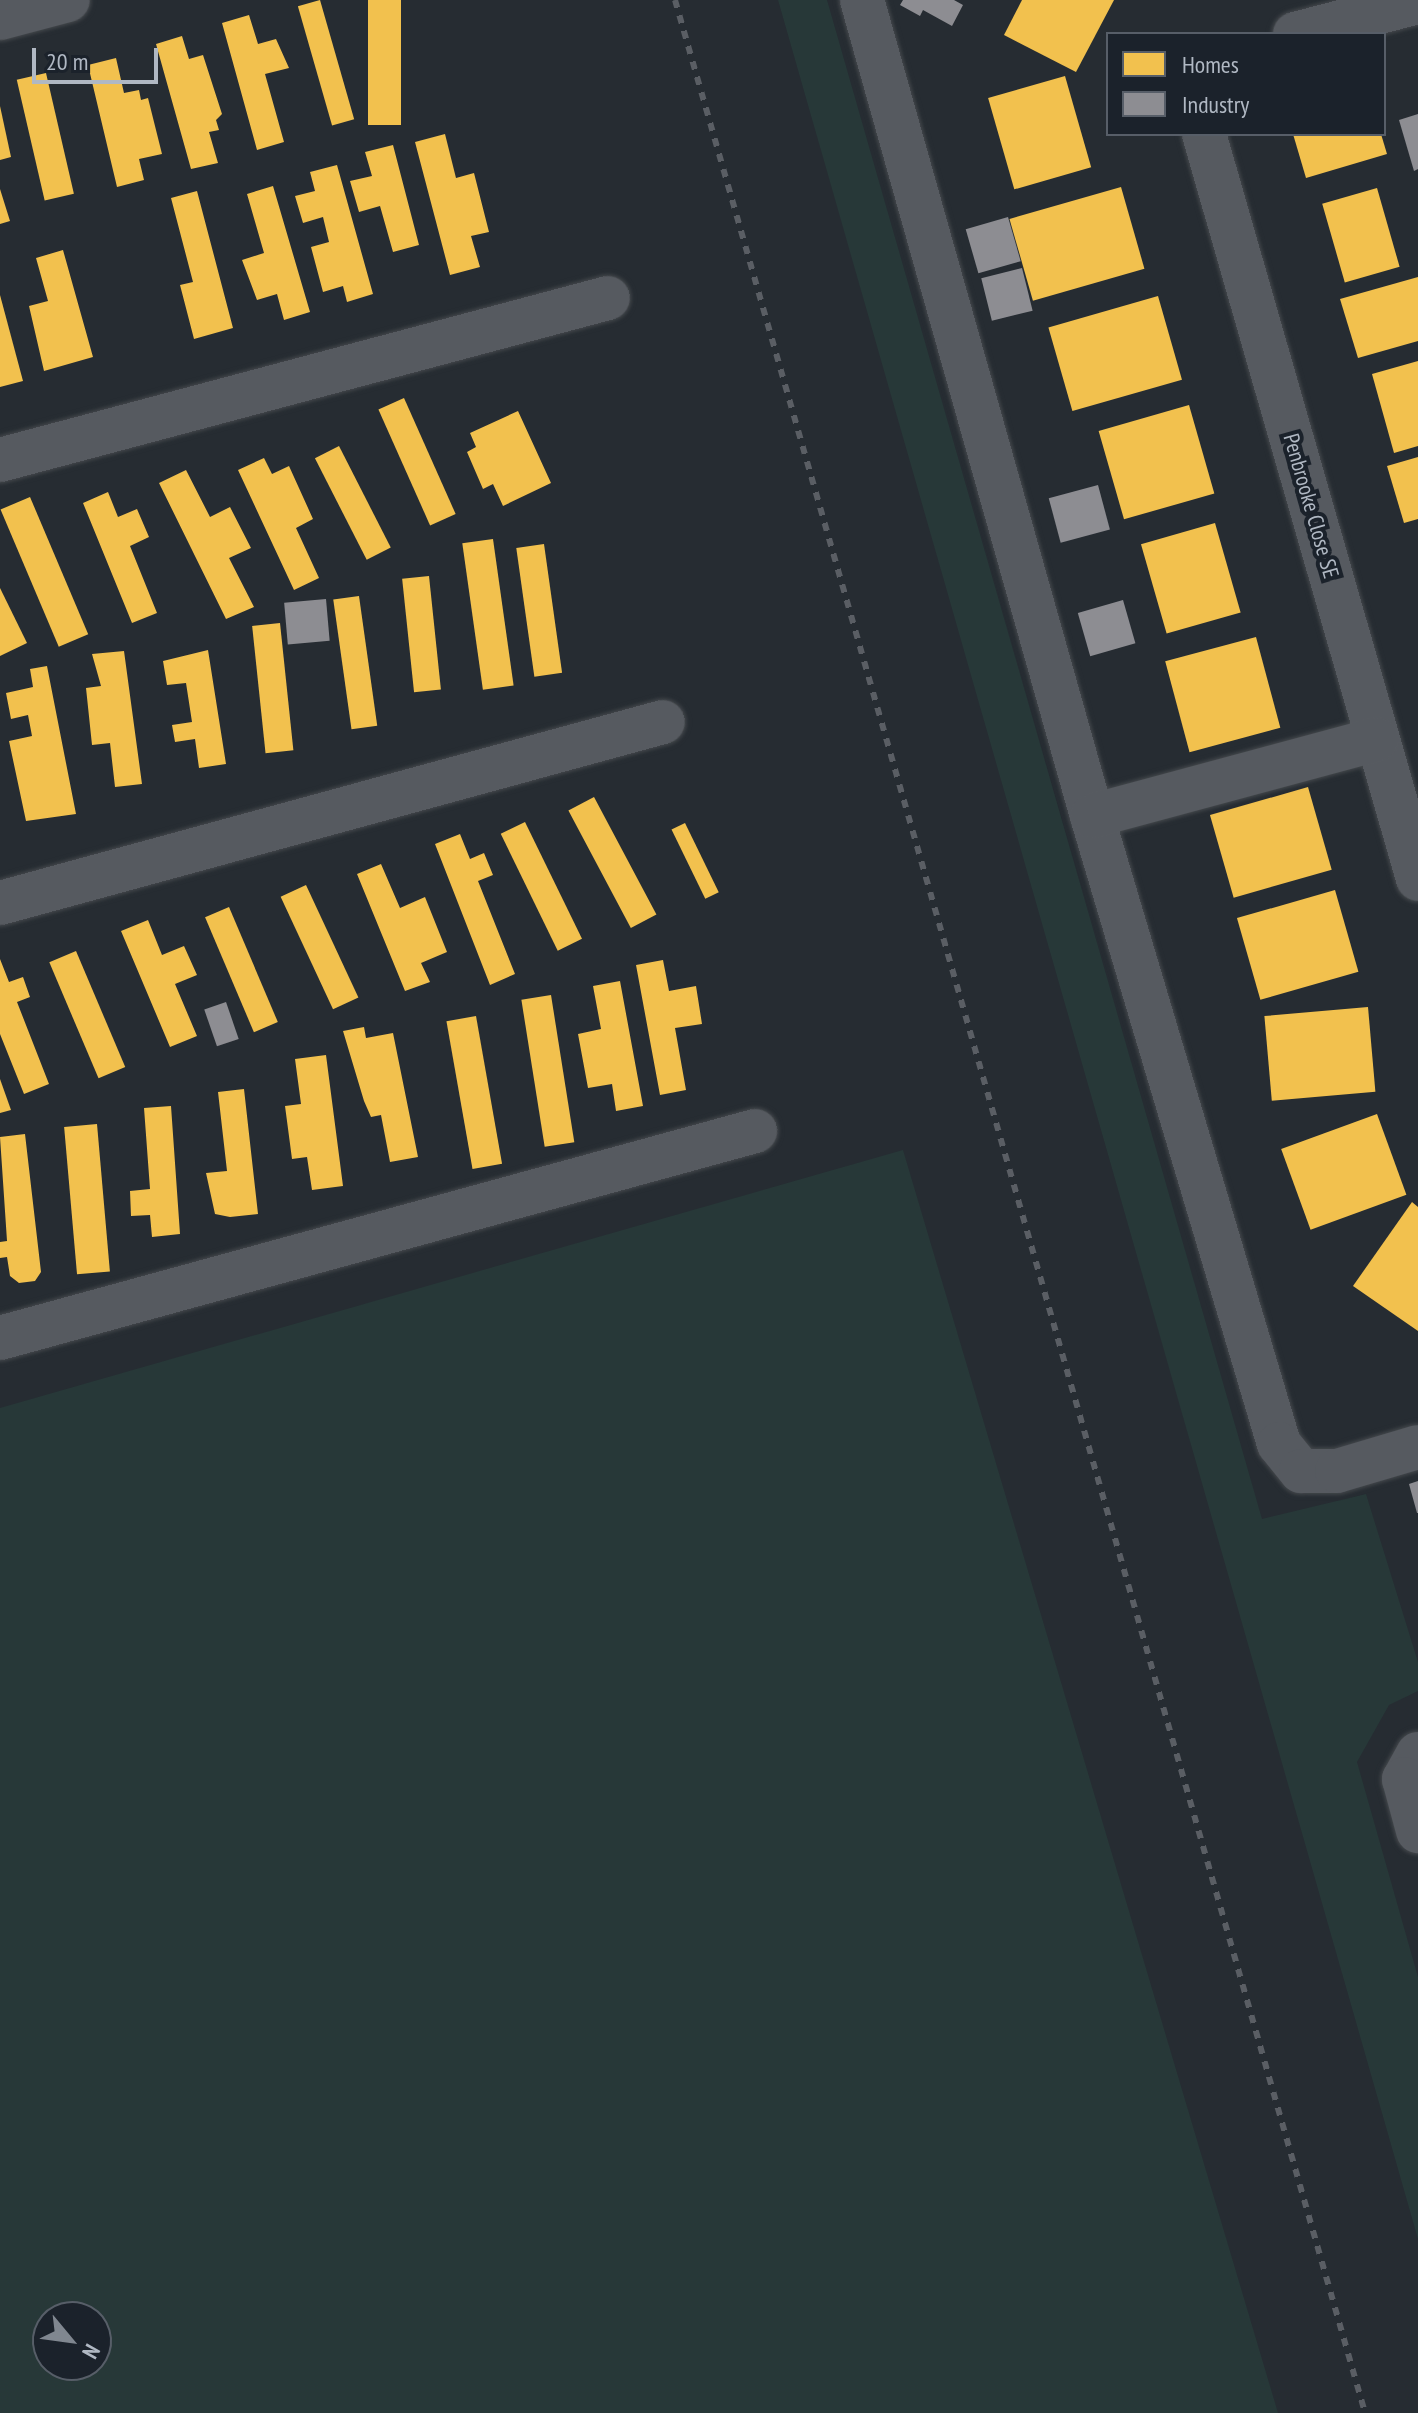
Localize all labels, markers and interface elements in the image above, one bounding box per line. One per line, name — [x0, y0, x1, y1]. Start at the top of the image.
scale bar — [36, 32, 162, 82]
legend — [1106, 32, 1386, 136]
text: 20 m — [46, 46, 88, 77]
text: Homes — [1182, 49, 1239, 80]
text: Industry — [1182, 89, 1249, 120]
street label: Penbrooke Close SE — [1278, 431, 1344, 581]
north arrow — [32, 2301, 112, 2381]
text: N — [76, 2340, 106, 2364]

